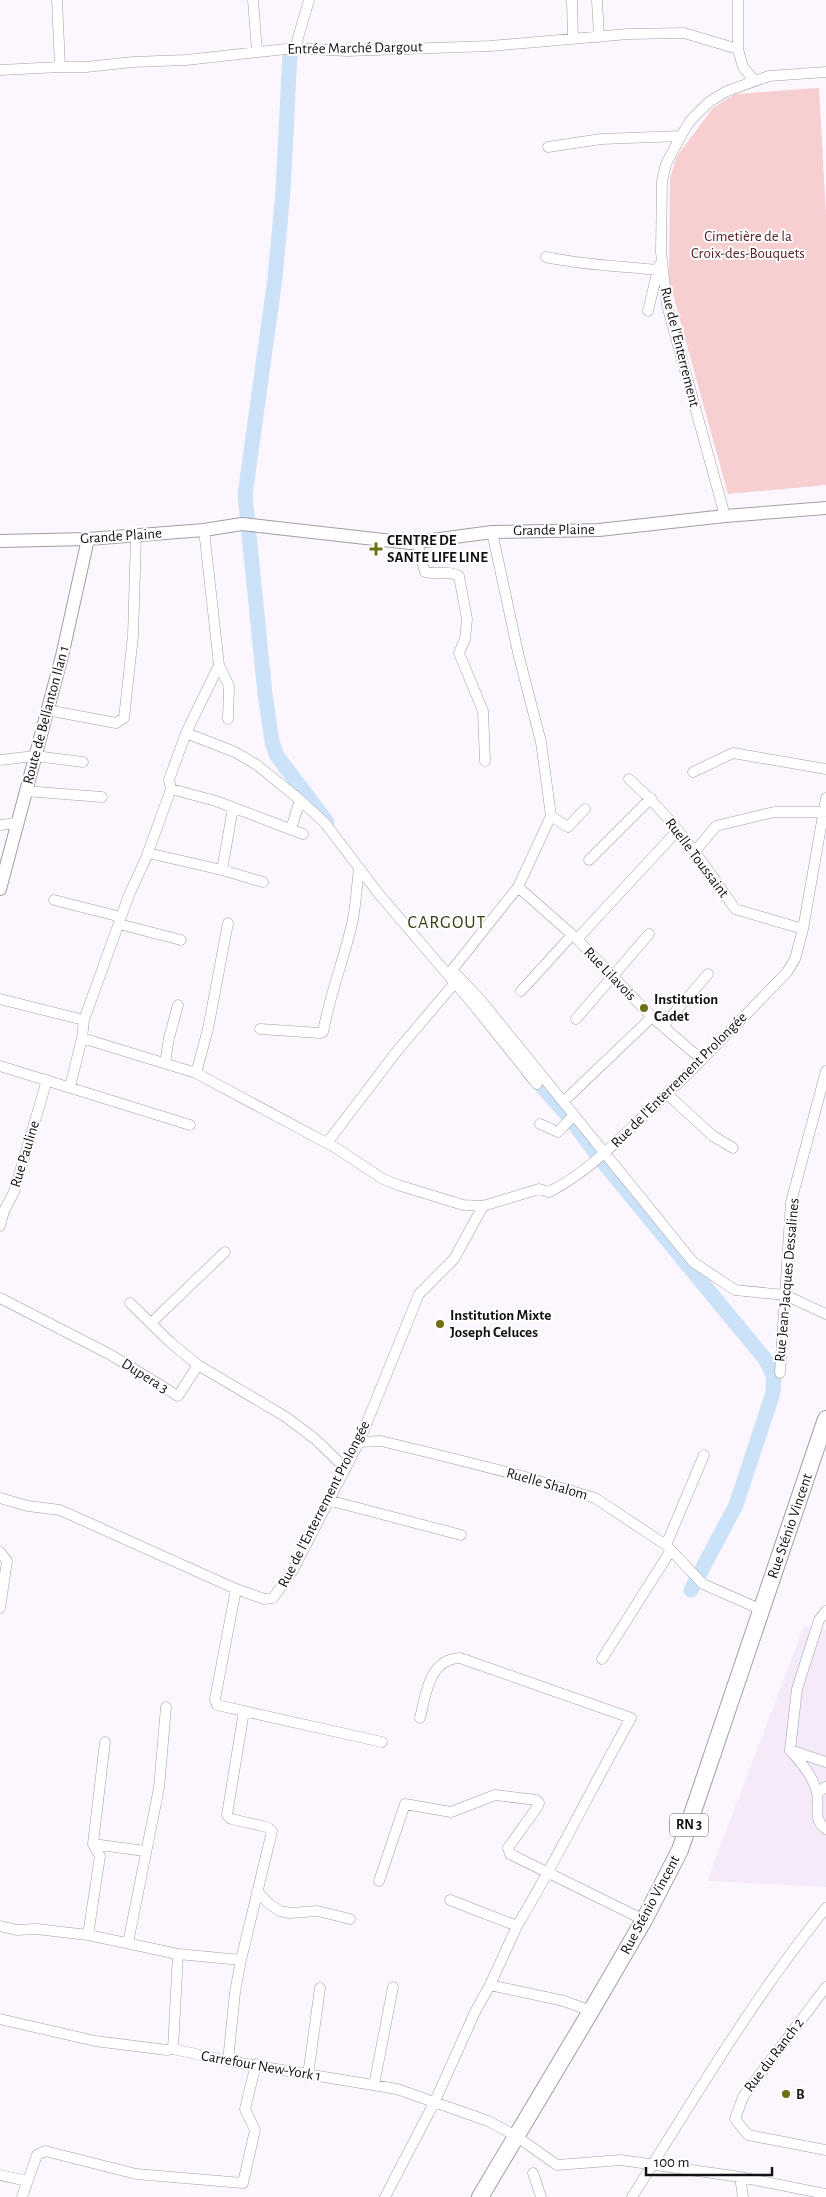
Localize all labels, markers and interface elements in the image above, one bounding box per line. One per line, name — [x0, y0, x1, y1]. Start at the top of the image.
street label: Entrée Marché Dargout — [287, 39, 423, 57]
park label: Cimetière de la Croix-des-Bouquets — [691, 229, 805, 261]
street label: Rue de l'Enterrement — [658, 286, 702, 409]
street label: Grande Plaine — [513, 522, 595, 538]
street label: Grande Plaine — [80, 526, 162, 546]
place label: CENTRE DE SANTE LIFE LINE — [387, 533, 488, 565]
marker: CENTRE DE SANTE LIFE LINE — [369, 542, 383, 556]
street label: Route de Bellanton Ilan 1 — [20, 644, 72, 786]
street label: Ruelle Toussaint — [662, 816, 732, 901]
district label: CARGOUT — [408, 914, 486, 932]
street label: Rue Lilavois — [581, 944, 639, 1004]
place label: Institution Cadet — [654, 992, 718, 1024]
marker: Institution Cadet — [638, 1002, 650, 1014]
street label: Rue de l'Enterrement Prolongée — [608, 1009, 750, 1151]
street label: Rue Pauline — [8, 1119, 42, 1189]
street label: Rue Jean-Jacques Dessalines — [772, 1197, 802, 1363]
place label: Institution Mixte Joseph Celuces — [450, 1308, 551, 1340]
marker: Institution Mixte Joseph Celuces — [434, 1318, 446, 1330]
street label: Dupera 3 — [119, 1356, 171, 1396]
street label: Rue de l'Enterrement Prolongée — [275, 1418, 373, 1590]
street label: Ruelle Shalom — [505, 1465, 589, 1503]
street label: Rue Sténio Vincent — [765, 1471, 815, 1580]
road number: RN 3 — [670, 1814, 708, 1836]
street label: Rue Sténio Vincent — [618, 1853, 683, 1957]
street label: Rue du Ranch 2 — [741, 2015, 807, 2095]
street label: Carrefour New-York 1 — [200, 2048, 322, 2084]
place label: B — [796, 2087, 805, 2102]
marker: B — [780, 2088, 792, 2100]
scale bar — [646, 2144, 772, 2176]
text: 100 m — [654, 2155, 689, 2170]

